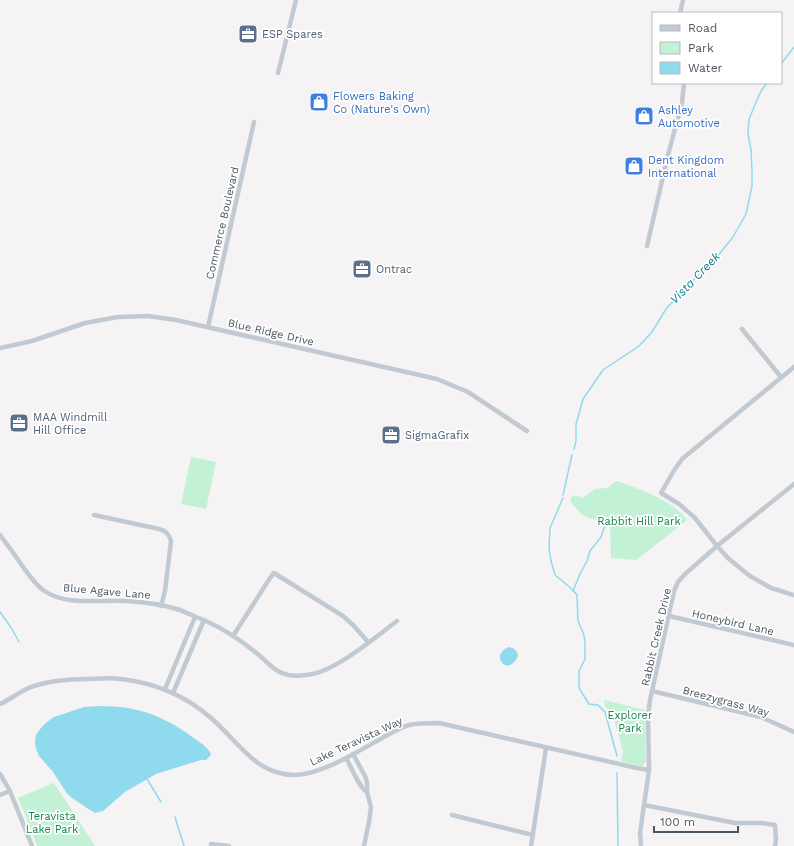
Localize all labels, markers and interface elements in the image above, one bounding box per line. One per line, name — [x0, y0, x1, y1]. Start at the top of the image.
legend — [652, 12, 782, 84]
text: Road — [688, 21, 717, 35]
office icon: ESP Spares — [237, 23, 259, 45]
place label: ESP Spares — [262, 28, 323, 41]
text: Park — [688, 41, 714, 55]
text: Water — [688, 61, 723, 75]
place label: Flowers Baking Co (Nature's Own) — [333, 90, 430, 116]
shop icon: Flowers Baking Co (Nature's Own) — [308, 91, 330, 113]
place label: Ashley Automotive — [658, 104, 720, 130]
shop icon: Ashley Automotive — [633, 105, 655, 127]
place label: Dent Kingdom International — [648, 154, 724, 180]
shop icon: Dent Kingdom International — [623, 155, 645, 177]
street label: Commerce Boulevard — [203, 166, 242, 281]
water label: Vista Creek — [667, 249, 723, 307]
office icon: Ontrac — [351, 258, 373, 280]
place label: Ontrac — [376, 263, 412, 276]
street label: Blue Ridge Drive — [227, 316, 315, 349]
place label: MAA Windmill Hill Office — [33, 411, 108, 437]
office icon: MAA Windmill Hill Office — [8, 412, 30, 434]
office icon: SigmaGrafix — [380, 424, 402, 446]
place label: SigmaGrafix — [405, 429, 469, 442]
park label: Rabbit Hill Park — [597, 515, 681, 528]
street label: Blue Agave Lane — [63, 581, 151, 602]
street label: Rabbit Creek Drive — [639, 587, 674, 687]
street label: Honeybird Lane — [691, 607, 775, 638]
street label: Breezygrass Way — [681, 684, 771, 719]
park label: Explorer Park — [608, 709, 653, 735]
street label: Lake Teravista Way — [308, 714, 405, 769]
scale bar — [654, 808, 738, 834]
park label: Teravista Lake Park — [26, 810, 78, 836]
text: 100 m — [660, 815, 695, 829]

